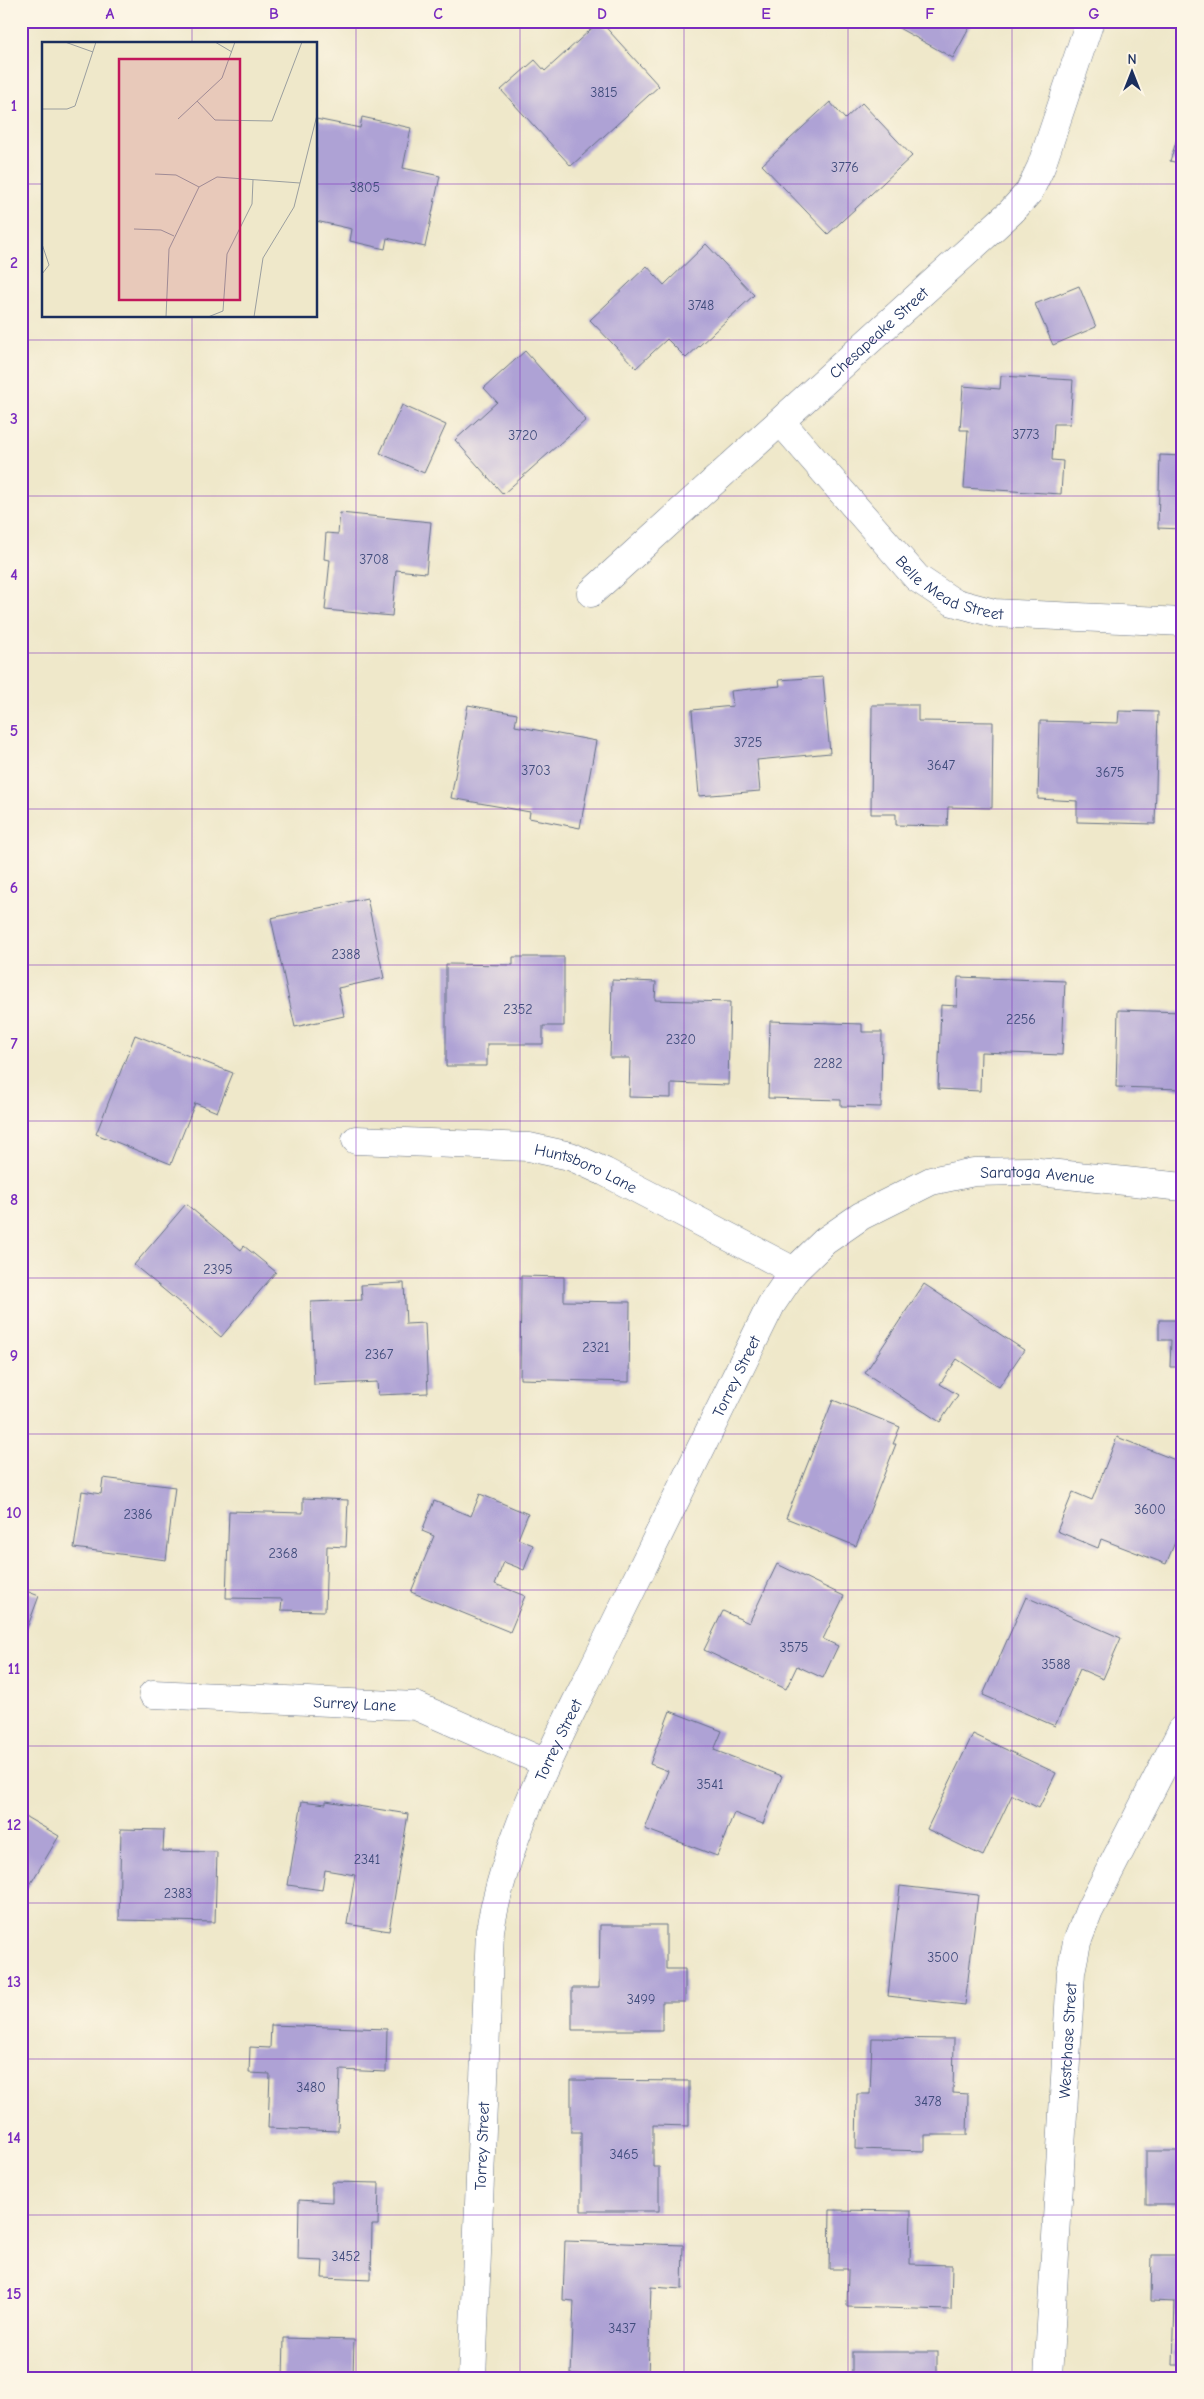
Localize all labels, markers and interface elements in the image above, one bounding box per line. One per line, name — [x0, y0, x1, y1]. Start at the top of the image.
text: A — [106, 5, 115, 23]
text: B — [269, 5, 279, 23]
text: C — [433, 5, 443, 23]
text: D — [597, 5, 607, 23]
text: E — [761, 5, 771, 23]
text: F — [925, 5, 935, 23]
text: G — [1088, 5, 1100, 23]
inset map — [42, 42, 318, 318]
north arrow — [1106, 48, 1156, 98]
text: N — [1127, 51, 1137, 68]
house number: 3815 — [590, 84, 618, 101]
text: 1 — [11, 97, 17, 115]
house number: 3776 — [831, 159, 859, 176]
house number: 3805 — [350, 179, 380, 196]
text: 2 — [10, 254, 18, 272]
street label: Chesapeake Street — [826, 283, 932, 382]
house number: 3748 — [688, 297, 714, 314]
text: 3 — [10, 410, 18, 428]
house number: 3773 — [1012, 426, 1040, 443]
house number: 3720 — [508, 427, 538, 444]
house number: 3708 — [359, 551, 389, 568]
street label: Belle Mead Street — [892, 552, 1004, 623]
text: 4 — [10, 566, 18, 584]
text: 5 — [10, 722, 18, 740]
house number: 3725 — [734, 734, 762, 751]
house number: 3647 — [927, 757, 955, 774]
house number: 3703 — [521, 762, 551, 779]
house number: 3675 — [1096, 764, 1124, 781]
text: 6 — [10, 879, 18, 897]
house number: 2388 — [332, 946, 360, 963]
house number: 2352 — [503, 1001, 533, 1018]
house number: 2256 — [1006, 1011, 1036, 1028]
house number: 2320 — [666, 1031, 696, 1048]
text: 7 — [10, 1035, 18, 1053]
house number: 2282 — [813, 1055, 843, 1072]
street label: Huntsboro Lane — [533, 1140, 640, 1197]
street label: Saratoga Avenue — [980, 1163, 1096, 1188]
text: 8 — [10, 1191, 18, 1209]
house number: 2395 — [203, 1261, 233, 1278]
street label: Torrey Street — [709, 1332, 765, 1420]
house number: 2321 — [582, 1339, 610, 1356]
house number: 2367 — [365, 1346, 394, 1363]
text: 9 — [10, 1347, 18, 1365]
house number: 3600 — [1134, 1501, 1166, 1518]
text: 10 — [6, 1504, 22, 1522]
house number: 2386 — [123, 1506, 153, 1523]
house number: 2368 — [268, 1545, 298, 1562]
house number: 3575 — [780, 1639, 808, 1656]
house number: 3588 — [1041, 1656, 1071, 1673]
text: 11 — [8, 1660, 20, 1678]
street label: Surrey Lane — [313, 1693, 397, 1715]
street label: Torrey Street — [532, 1696, 586, 1784]
house number: 3541 — [697, 1776, 724, 1793]
text: 12 — [7, 1816, 21, 1834]
house number: 2341 — [354, 1851, 380, 1868]
house number: 2383 — [164, 1885, 192, 1902]
house number: 3500 — [927, 1949, 959, 1966]
text: 13 — [7, 1973, 21, 1991]
street label: Westchase Street — [1056, 1982, 1080, 2099]
house number: 3499 — [627, 1991, 655, 2008]
house number: 3480 — [296, 2079, 326, 2096]
house number: 3478 — [914, 2093, 942, 2110]
street label: Torrey Street — [472, 2101, 493, 2191]
text: 14 — [7, 2129, 21, 2147]
house number: 3465 — [609, 2146, 639, 2163]
house number: 3452 — [332, 2248, 360, 2265]
text: 15 — [7, 2285, 21, 2303]
house number: 3437 — [608, 2320, 636, 2337]

